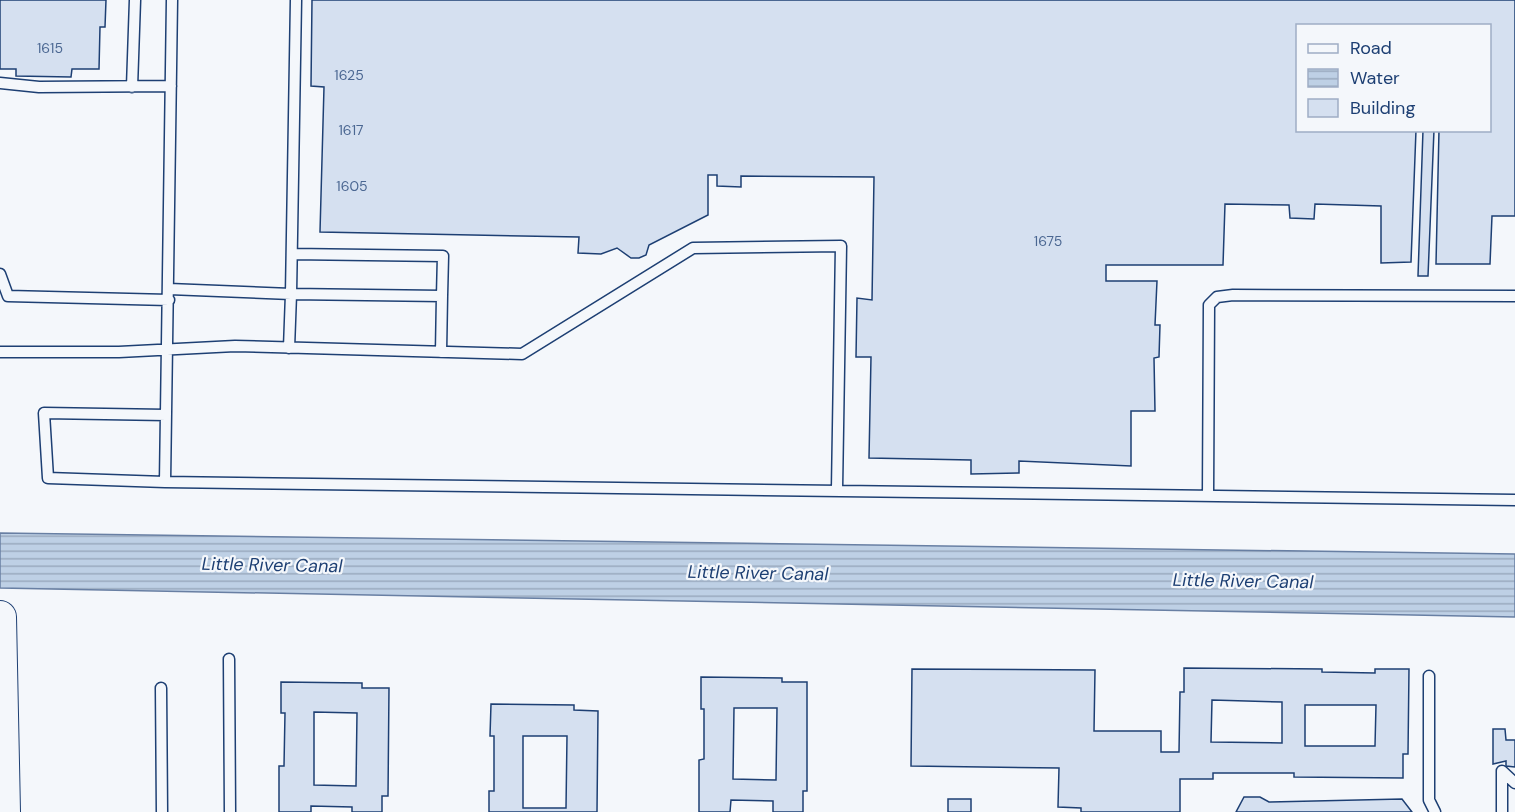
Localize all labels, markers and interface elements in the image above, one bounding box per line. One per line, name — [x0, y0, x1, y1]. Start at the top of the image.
legend — [1296, 24, 1491, 132]
text: Road — [1350, 36, 1392, 60]
house number: 1615 — [37, 39, 63, 57]
house number: 1625 — [334, 66, 364, 84]
text: Water — [1350, 66, 1400, 90]
text: Building — [1350, 96, 1415, 120]
house number: 1617 — [338, 121, 364, 139]
house number: 1605 — [336, 177, 368, 195]
house number: 1675 — [1034, 232, 1062, 250]
water label: Little River Canal — [201, 552, 344, 578]
water label: Little River Canal — [687, 560, 830, 586]
water label: Little River Canal — [1172, 568, 1315, 594]

